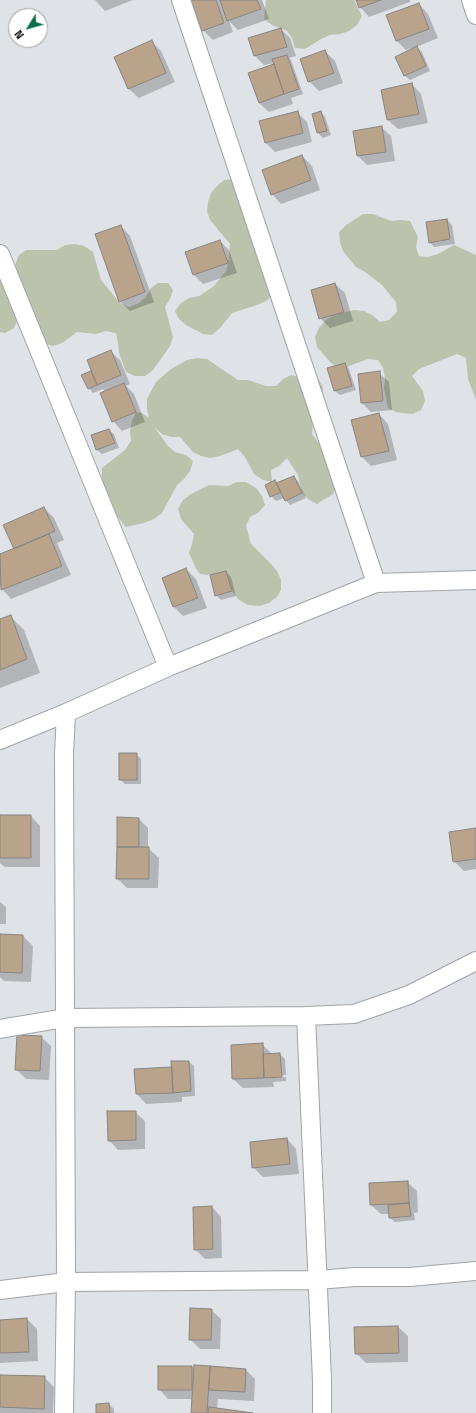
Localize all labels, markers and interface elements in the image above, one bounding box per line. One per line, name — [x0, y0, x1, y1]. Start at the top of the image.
north arrow — [8, 8, 48, 48]
text: N — [11, 27, 28, 42]

